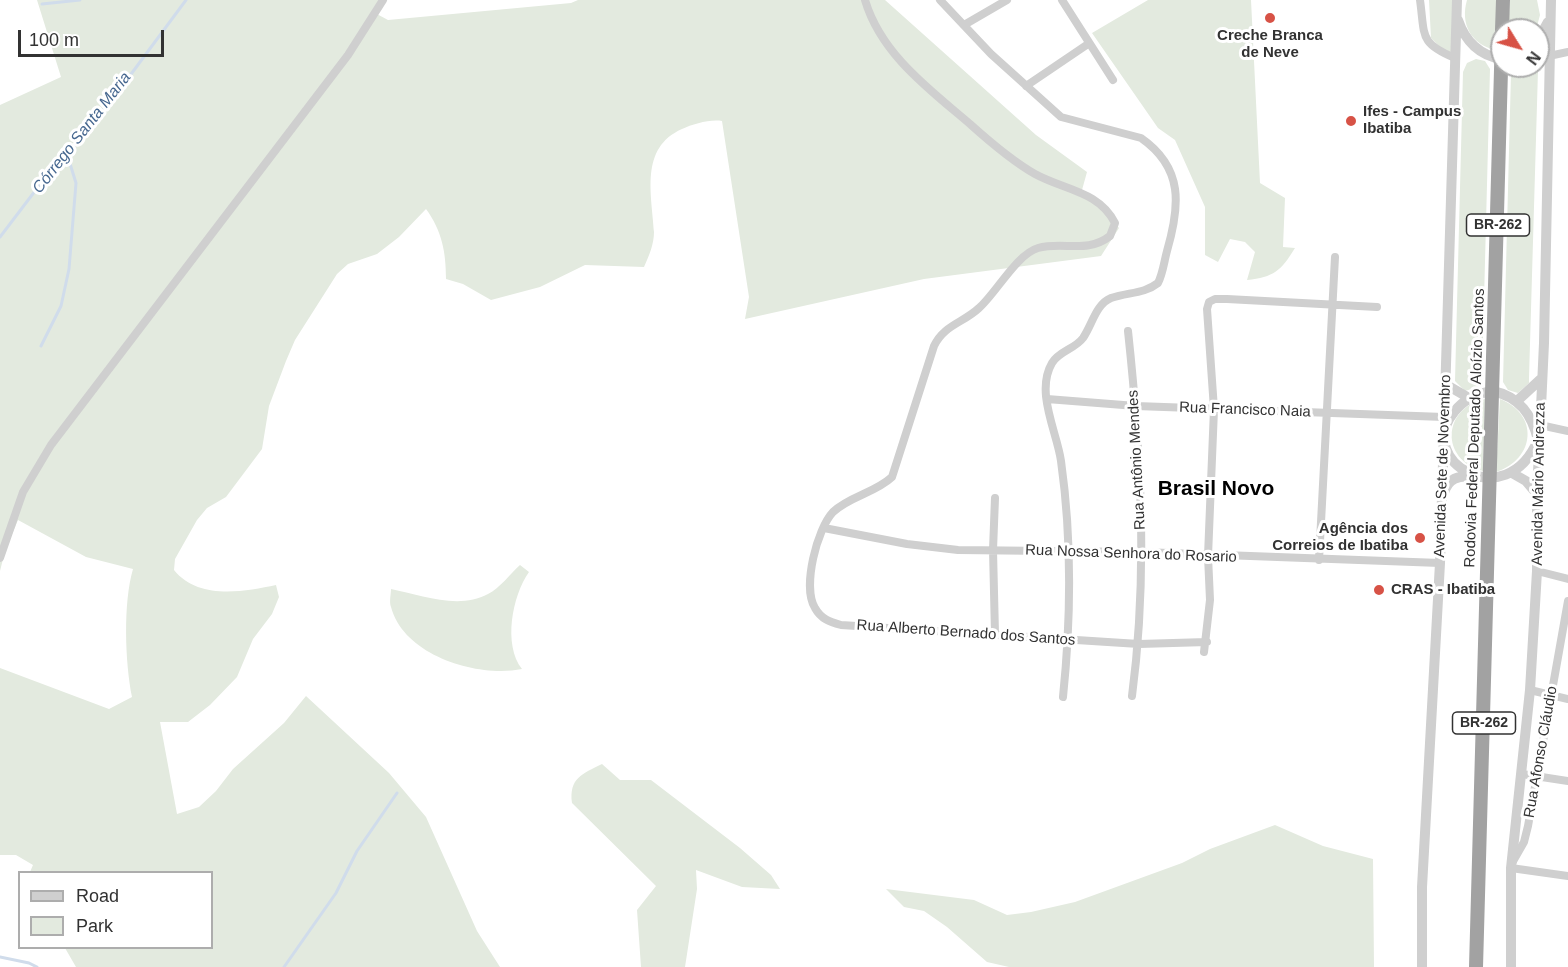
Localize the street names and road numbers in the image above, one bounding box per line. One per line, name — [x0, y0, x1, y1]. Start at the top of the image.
road number: BR-262 — [1466, 214, 1530, 236]
street label: Rodovia Federal Deputado Aloízio Santos — [1461, 288, 1489, 568]
street label: Avenida Sete de Novembro — [1431, 374, 1455, 558]
street label: Rua Antônio Mendes — [1124, 390, 1150, 530]
street label: Rua Francisco Naia — [1179, 399, 1311, 421]
street label: Avenida Mário Andrezza — [1529, 402, 1549, 566]
street label: Rua Nossa Senhora do Rosario — [1025, 541, 1237, 567]
street label: Rua Alberto Bernado dos Santos — [856, 616, 1076, 650]
street label: Rua Afonso Cláudio — [1521, 685, 1561, 819]
road number: BR-262 — [1452, 712, 1516, 734]

